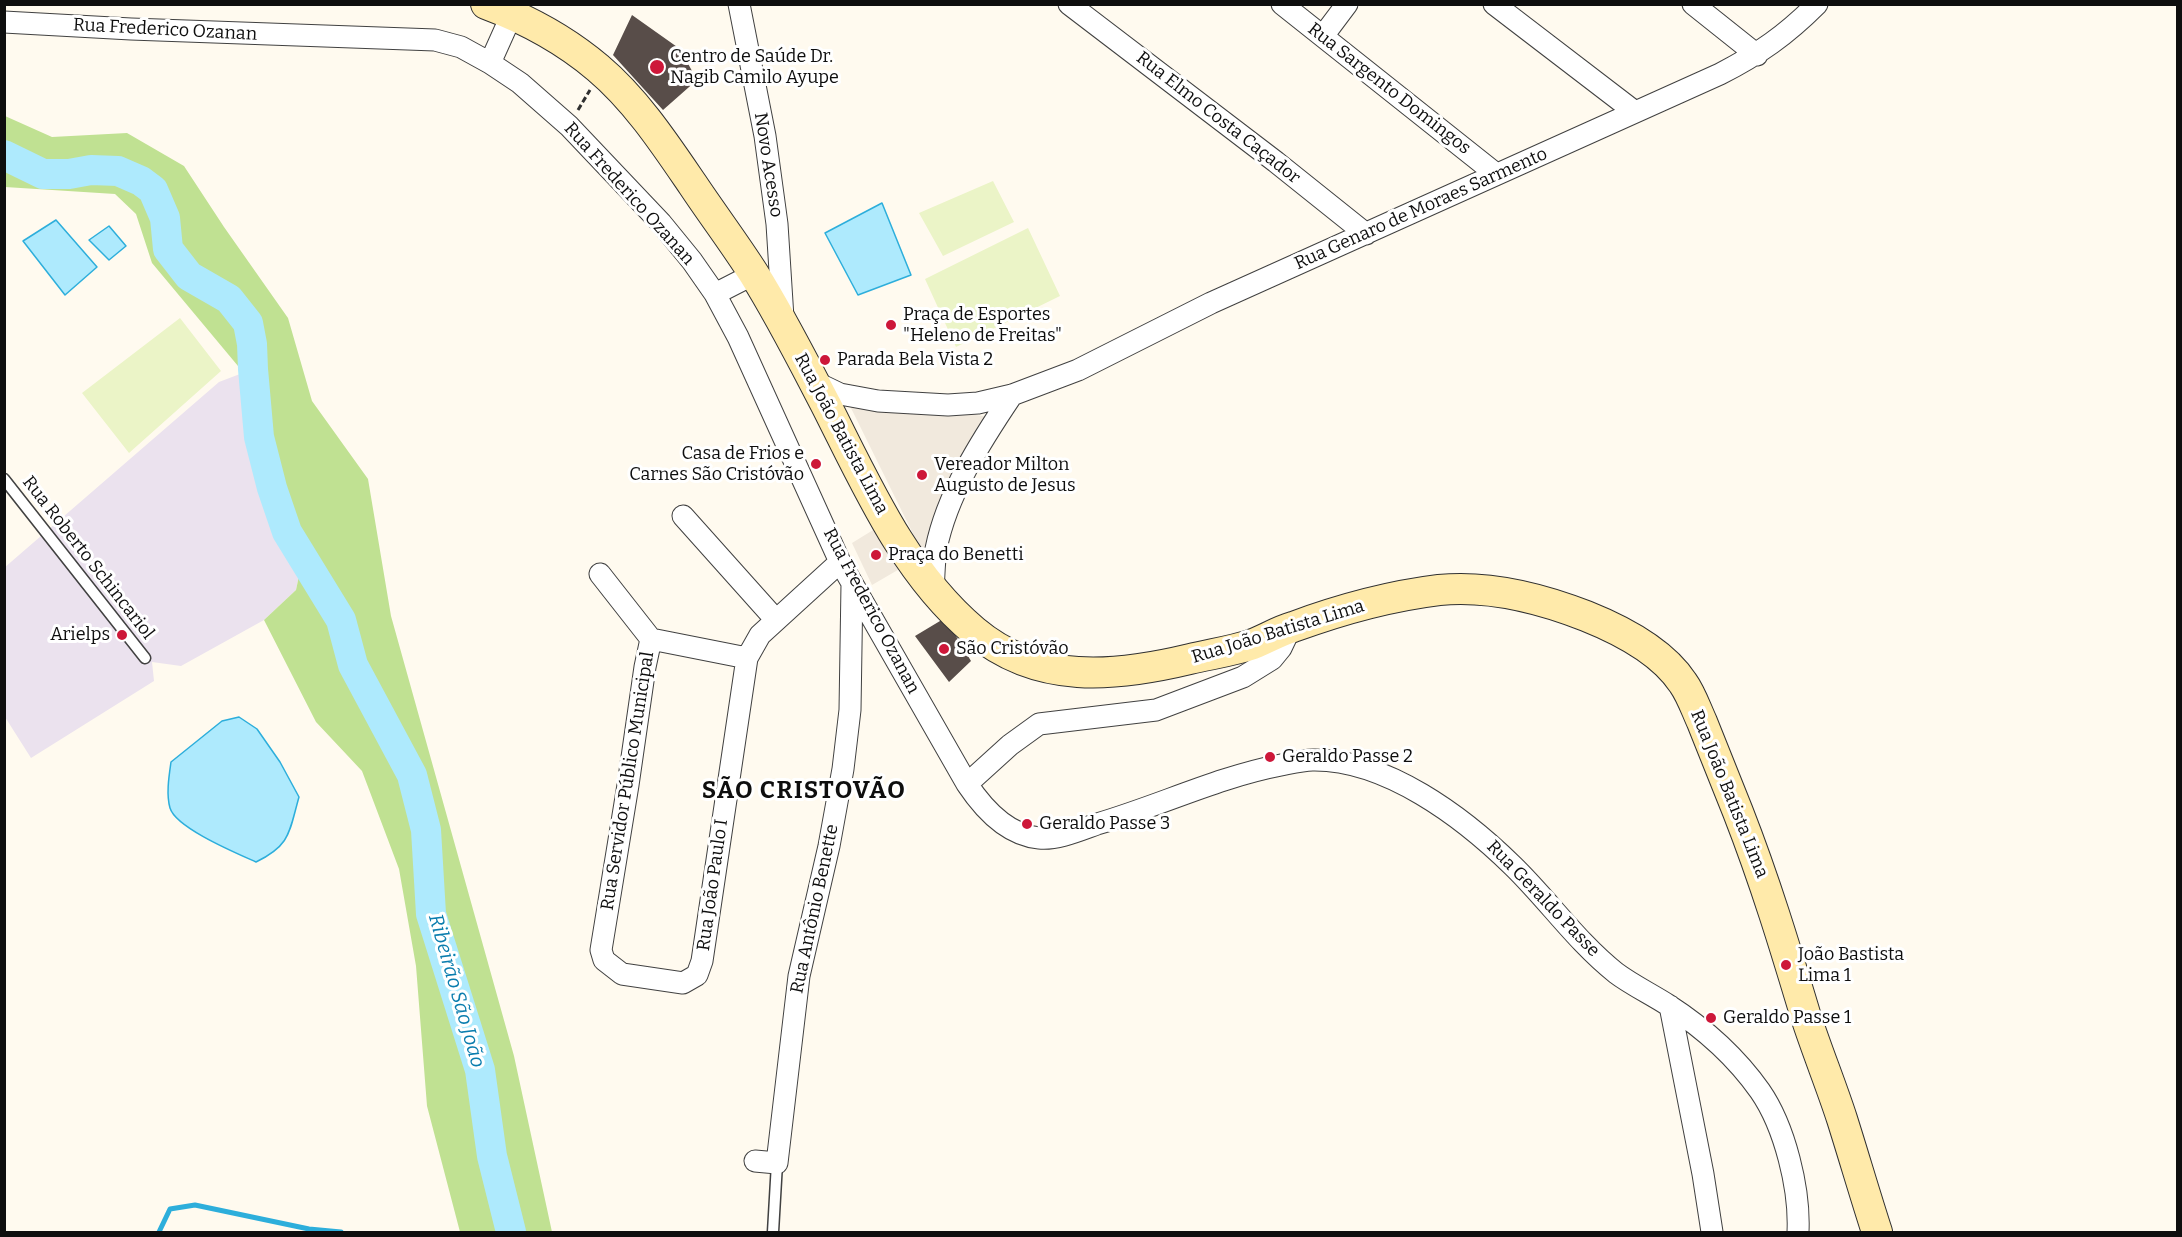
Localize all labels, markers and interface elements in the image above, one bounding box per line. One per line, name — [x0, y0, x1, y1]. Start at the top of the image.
street label: Rua Frederico Ozanan — [72, 14, 258, 46]
street label: Rua Sargento Domingos — [1303, 19, 1475, 159]
place label: Centro de Saúde Dr. Nagib Camilo Ayupe — [670, 46, 839, 88]
street label: Rua Elmo Costa Caçador — [1132, 47, 1304, 189]
marker: Centro de Saúde Dr. Nagib Camilo Ayupe — [648, 58, 666, 76]
street label: Novo Acesso — [749, 111, 787, 219]
street label: Rua Frederico Ozanan — [559, 118, 699, 270]
street label: Rua Genaro de Moraes Sarmento — [1291, 143, 1551, 275]
place label: Praça de Esportes "Heleno de Freitas" — [903, 304, 1062, 346]
marker: Praça de Esportes "Heleno de Freitas" — [884, 318, 898, 332]
place label: Parada Bela Vista 2 — [837, 349, 993, 371]
street label: Rua João Batista Lima — [789, 350, 893, 518]
marker: Parada Bela Vista 2 — [818, 353, 832, 367]
place label: Casa de Frios e Carnes São Cristóvão — [629, 443, 804, 486]
place label: Vereador Milton Augusto de Jesus — [934, 454, 1075, 496]
marker: Casa de Frios e Carnes São Cristóvão — [809, 457, 823, 471]
marker: Vereador Milton Augusto de Jesus — [915, 468, 929, 482]
street label: Rua Roberto Schincariol — [18, 472, 158, 644]
street label: Rua Frederico Ozanan — [818, 525, 924, 697]
place label: Praça do Benetti — [888, 544, 1024, 566]
marker: Praça do Benetti — [869, 548, 883, 562]
street label: Rua João Batista Lima — [1189, 595, 1367, 669]
place label: Arielps — [50, 624, 110, 646]
marker: Arielps — [115, 628, 129, 642]
place label: São Cristóvão — [956, 638, 1069, 660]
marker: São Cristóvão — [937, 642, 951, 656]
street label: Rua Servidor Público Municipal — [597, 650, 659, 912]
street label: Rua João Batista Lima — [1685, 707, 1773, 881]
place label: Geraldo Passe 2 — [1282, 746, 1413, 768]
marker: Geraldo Passe 2 — [1263, 750, 1277, 764]
district label: SÃO CRISTOVÃO — [702, 777, 906, 805]
place label: Geraldo Passe 3 — [1039, 813, 1170, 835]
marker: Geraldo Passe 3 — [1020, 817, 1034, 831]
street label: Rua João Paulo I — [693, 818, 733, 952]
street label: Rua Antônio Benette — [787, 822, 843, 996]
street label: Rua Geraldo Passe — [1482, 836, 1604, 962]
water label: Ribeirão São João — [423, 911, 489, 1071]
place label: João Bastista Lima 1 — [1798, 944, 1904, 986]
marker: João Bastista Lima 1 — [1779, 958, 1793, 972]
place label: Geraldo Passe 1 — [1723, 1007, 1851, 1029]
marker: Geraldo Passe 1 — [1704, 1011, 1718, 1025]

